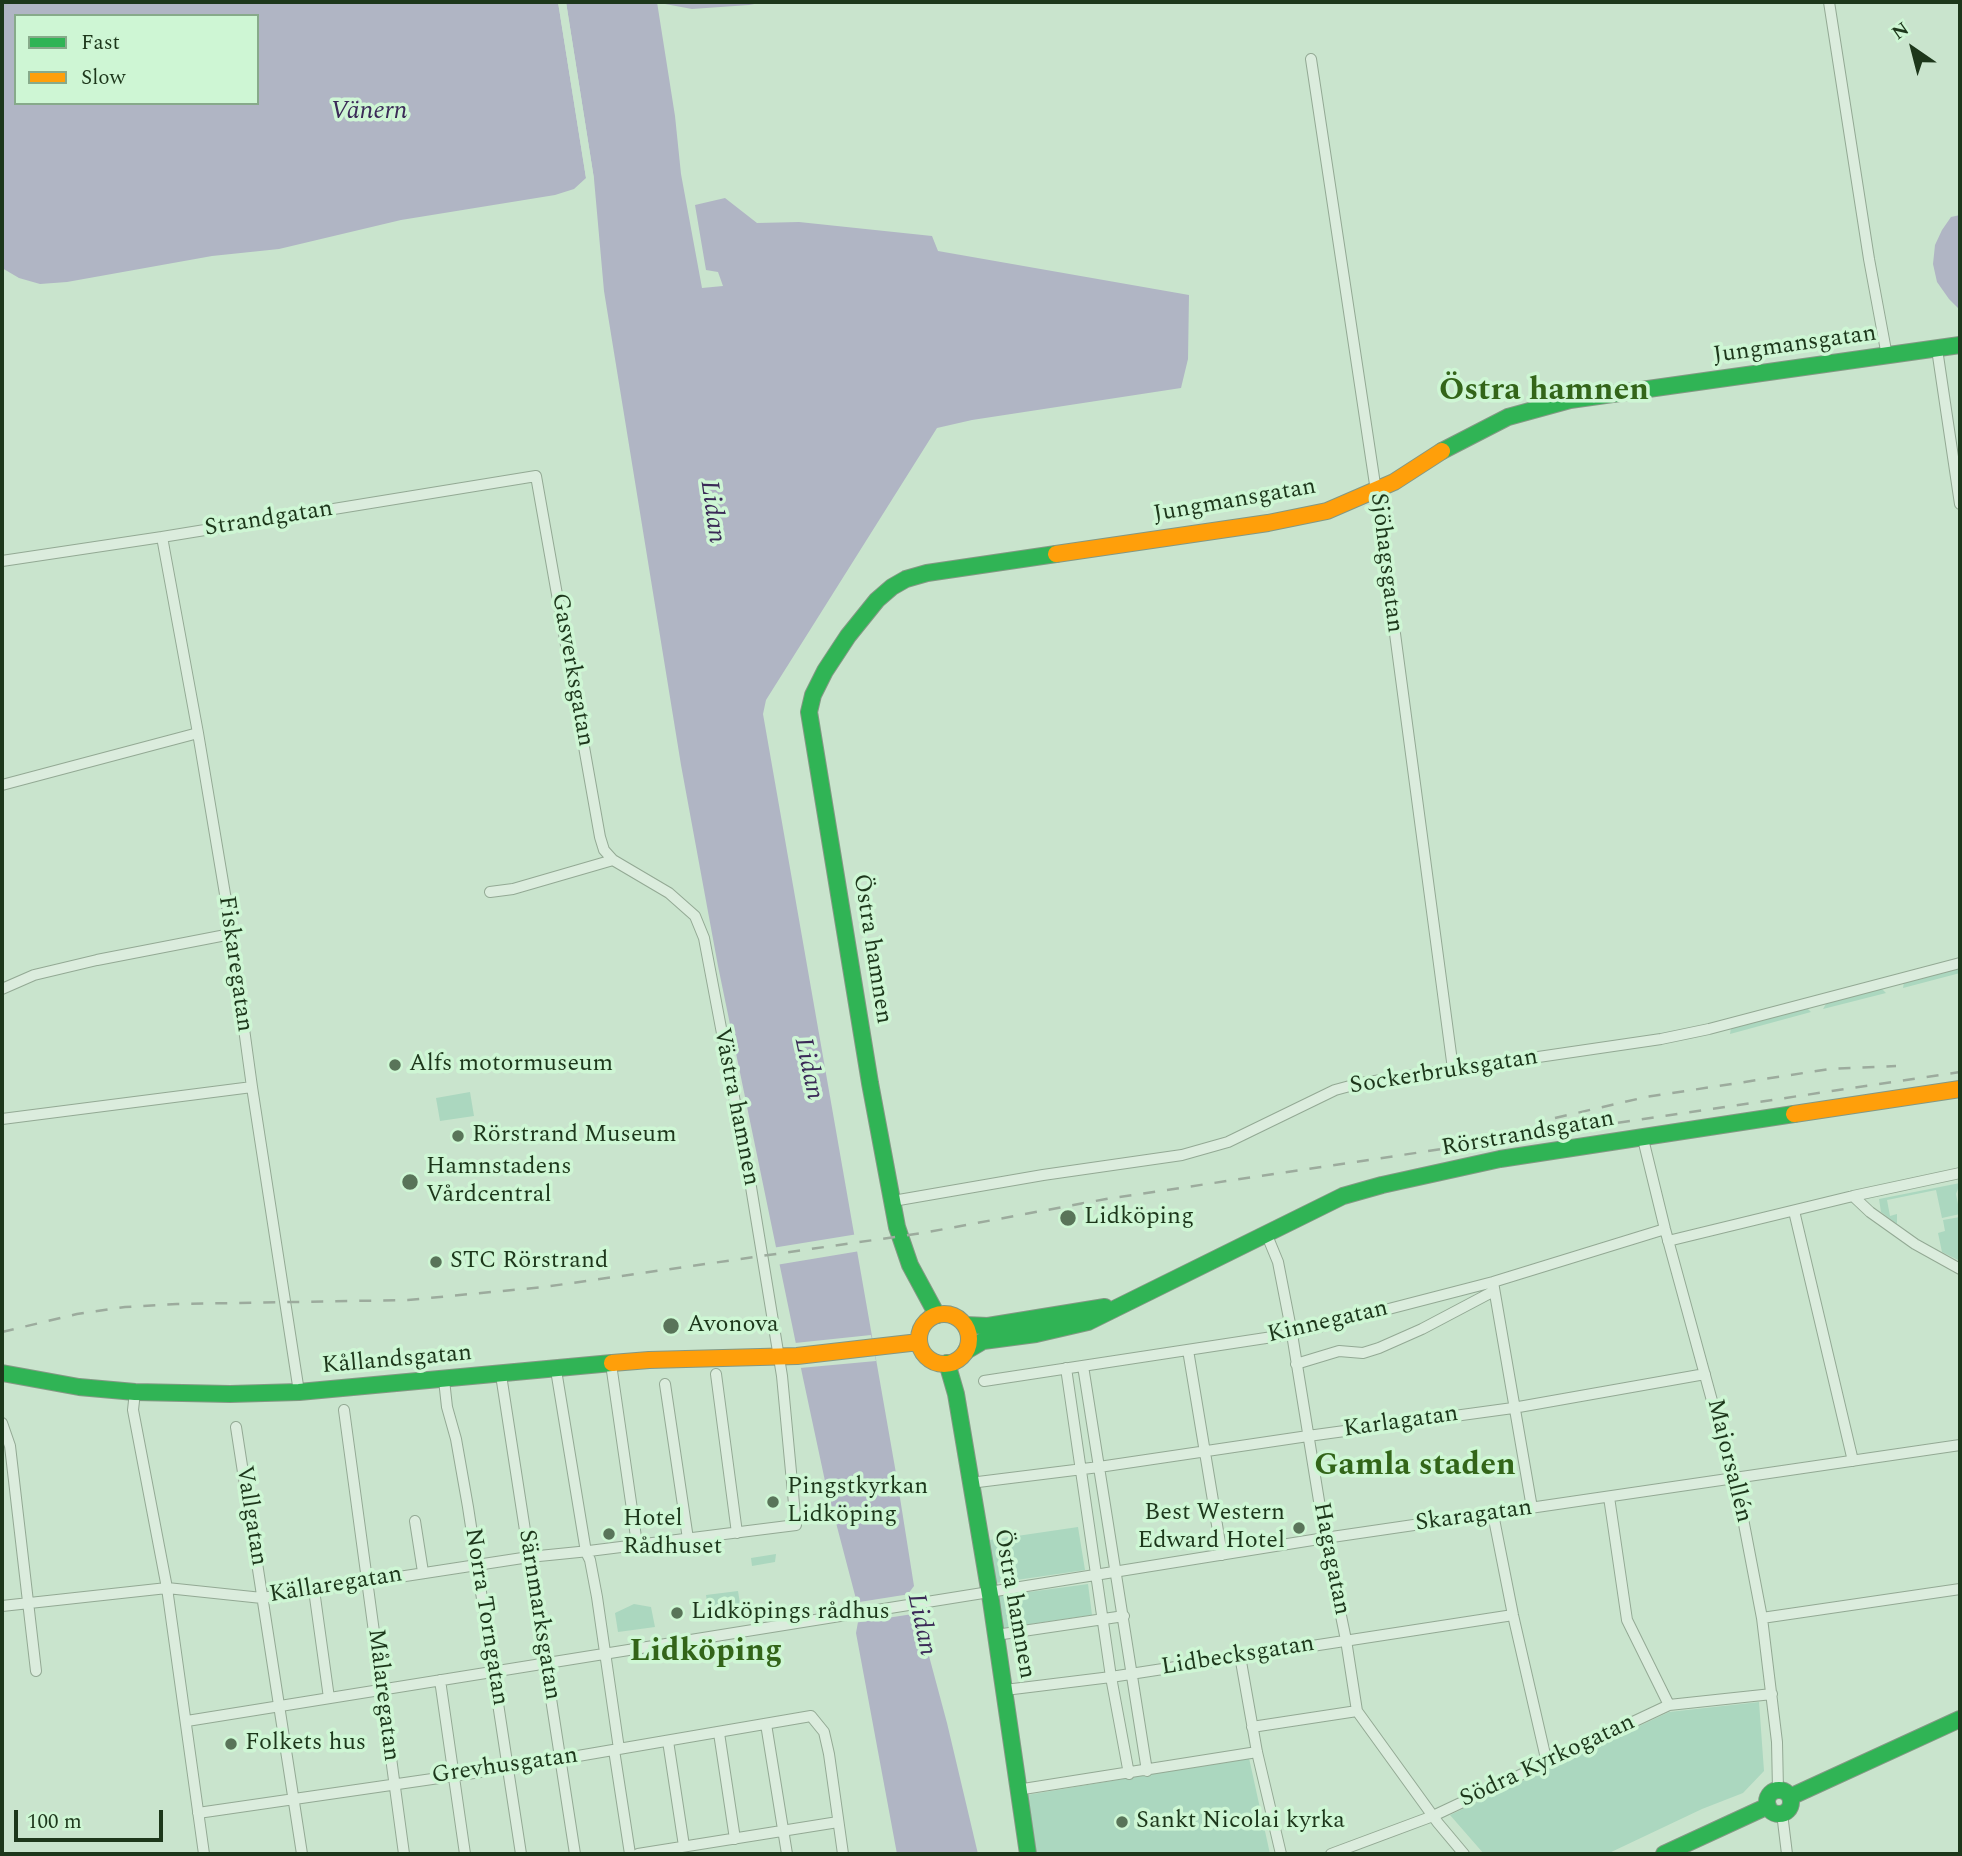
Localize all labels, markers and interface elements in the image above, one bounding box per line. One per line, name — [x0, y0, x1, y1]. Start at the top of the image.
legend — [14, 14, 259, 105]
north arrow — [1878, 14, 1948, 84]
text: N — [1886, 15, 1915, 48]
text: Fast — [81, 27, 120, 59]
text: Slow — [81, 62, 125, 94]
water label: Vänern — [330, 97, 408, 129]
street label: Jungmansgatan — [1712, 320, 1878, 372]
district label: Östra hamnen — [1439, 374, 1649, 412]
street label: Jungmansgatan — [1152, 474, 1318, 530]
water label: Lidan — [691, 479, 731, 545]
street label: Sjöhagsgatan — [1362, 492, 1408, 634]
street label: Strandgatan — [203, 496, 335, 544]
street label: Gasverksgatan — [543, 591, 599, 749]
street label: Östra hamnen — [845, 872, 897, 1026]
street label: Fiskaregatan — [210, 894, 258, 1034]
street label: Västra hamnen — [706, 1026, 764, 1188]
water label: Lidan — [785, 1035, 829, 1103]
street label: Sockerbruksgatan — [1348, 1044, 1540, 1102]
place label: Alfs motormuseum — [409, 1051, 613, 1079]
marker: Alfs motormuseum — [387, 1057, 403, 1073]
street label: Rörstrandsgatan — [1439, 1106, 1617, 1164]
place label: Rörstrand Museum — [472, 1122, 677, 1150]
marker: Rörstrand Museum — [450, 1128, 466, 1144]
place label: Hamnstadens Vårdcentral — [426, 1154, 572, 1210]
marker: Hamnstadens Vårdcentral — [400, 1172, 420, 1192]
place label: Lidköping — [1084, 1204, 1194, 1232]
marker: Lidköping — [1058, 1208, 1078, 1228]
place label: STC Rörstrand — [450, 1248, 608, 1276]
marker: STC Rörstrand — [428, 1254, 444, 1270]
street label: Kinnegatan — [1265, 1295, 1391, 1351]
place label: Avonova — [687, 1312, 779, 1340]
marker: Avonova — [661, 1316, 681, 1336]
street label: Kållandsgatan — [321, 1340, 473, 1382]
street label: Majorsallén — [1699, 1396, 1757, 1526]
street label: Karlagatan — [1342, 1401, 1460, 1445]
district label: Gamla staden — [1314, 1449, 1516, 1487]
street label: Vallgatan — [228, 1464, 272, 1568]
place label: Pingstkyrkan Lidköping — [787, 1474, 928, 1530]
marker: Pingstkyrkan Lidköping — [765, 1494, 781, 1510]
street label: Skaragatan — [1414, 1495, 1534, 1539]
place label: Best Western Edward Hotel — [1138, 1500, 1285, 1556]
street label: Hagagatan — [1305, 1500, 1355, 1618]
place label: Hotel Rådhuset — [623, 1506, 722, 1562]
marker: Best Western Edward Hotel — [1291, 1520, 1307, 1536]
street label: Norra Torngatan — [457, 1526, 513, 1708]
marker: Hotel Rådhuset — [601, 1526, 617, 1542]
street label: Östra hamnen — [986, 1527, 1040, 1681]
street label: Särnmarksgatan — [510, 1528, 566, 1702]
street label: Källaregatan — [267, 1561, 405, 1611]
water label: Lidan — [898, 1591, 942, 1659]
place label: Lidköpings rådhus — [691, 1599, 890, 1627]
marker: Lidköpings rådhus — [669, 1605, 685, 1621]
street label: Målaregatan — [360, 1627, 404, 1763]
street label: Lidbecksgatan — [1159, 1631, 1317, 1683]
district label: Lidköping — [630, 1635, 782, 1673]
street label: Södra Kyrkogatan — [1456, 1709, 1640, 1815]
place label: Folkets hus — [245, 1730, 366, 1758]
marker: Folkets hus — [223, 1736, 239, 1752]
street label: Grevhusgatan — [430, 1742, 580, 1792]
scale bar — [18, 1797, 166, 1841]
text: 100 m — [27, 1806, 82, 1838]
place label: Sankt Nicolai kyrka — [1136, 1808, 1345, 1836]
marker: Sankt Nicolai kyrka — [1114, 1814, 1130, 1830]

